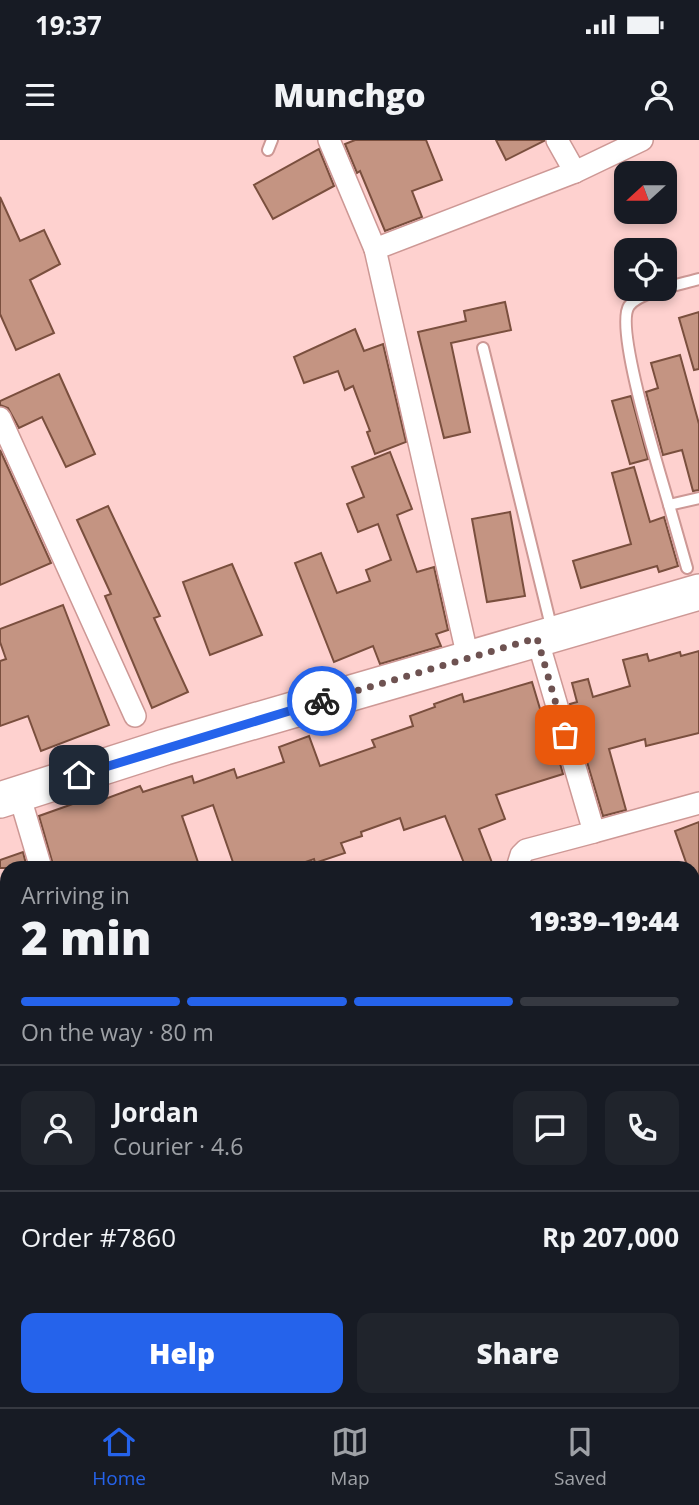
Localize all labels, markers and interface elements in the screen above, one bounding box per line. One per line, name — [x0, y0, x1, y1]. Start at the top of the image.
text: 19:37 — [35, 7, 102, 43]
text: Munchgo — [273, 73, 426, 116]
icon: menu — [21, 76, 59, 114]
icon: person — [640, 76, 678, 114]
north arrow — [614, 161, 677, 224]
map controls — [614, 161, 677, 301]
button: locate — [614, 238, 677, 301]
courier — [287, 666, 357, 736]
icon: bike — [303, 682, 341, 720]
pin — [535, 705, 595, 765]
icon: bag — [546, 716, 584, 754]
pin — [49, 745, 109, 805]
icon: home — [60, 756, 98, 794]
text: Arriving in — [21, 879, 130, 911]
text: 19:39–19:44 — [529, 903, 679, 939]
text: 2 min — [21, 906, 152, 968]
text: On the way · 80 m — [21, 1016, 214, 1048]
button: person — [21, 1091, 95, 1165]
button: chat — [513, 1091, 587, 1165]
button: phone — [605, 1091, 679, 1165]
text: Jordan — [113, 1094, 199, 1130]
text: Courier · 4.6 — [113, 1130, 243, 1162]
text: Order #7860 — [21, 1219, 176, 1255]
text: Rp 207,000 — [542, 1219, 679, 1255]
button: Help — [21, 1313, 343, 1393]
button: Share — [357, 1313, 679, 1393]
tab: Home — [92, 1423, 146, 1491]
tab: Map — [330, 1423, 370, 1491]
tab: Saved — [554, 1423, 607, 1491]

